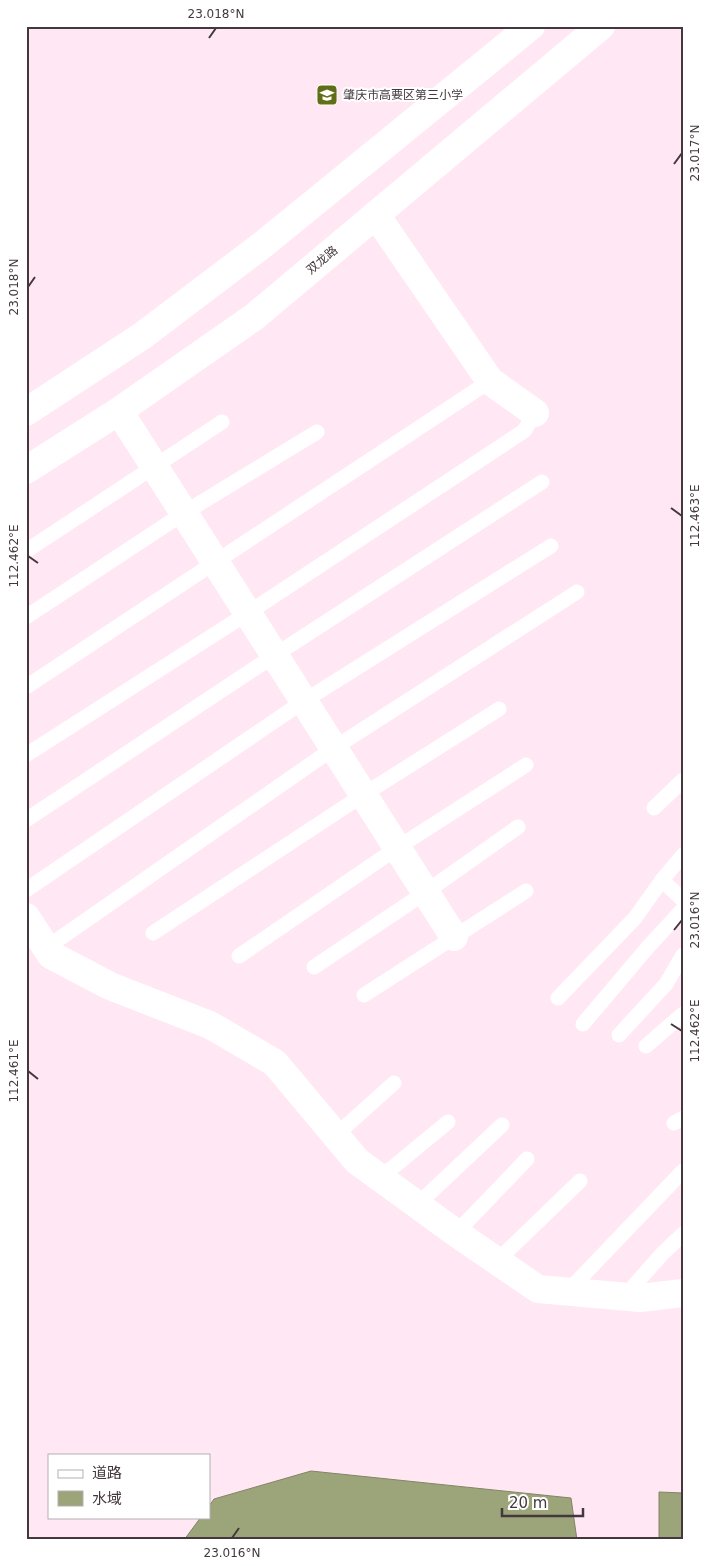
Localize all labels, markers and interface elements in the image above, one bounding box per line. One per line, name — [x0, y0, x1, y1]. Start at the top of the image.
text: 23.018°N — [188, 7, 244, 21]
school or university icon: 肇庆市高要区第三小学 — [315, 83, 339, 107]
place label: 肇庆市高要区第三小学 — [343, 88, 463, 102]
text: 23.017°N — [688, 125, 702, 181]
street label: 双龙路 — [304, 243, 340, 277]
text: 23.018°N — [7, 259, 21, 315]
text: 112.463°E — [688, 484, 702, 548]
text: 112.462°E — [7, 524, 21, 588]
text: 23.016°N — [688, 892, 702, 948]
text: 112.462°E — [688, 999, 702, 1063]
text: 112.461°E — [7, 1039, 21, 1103]
legend — [48, 1454, 210, 1518]
text: 道路 — [92, 1464, 122, 1482]
scale bar — [502, 1486, 583, 1518]
text: 水域 — [92, 1490, 122, 1508]
text: 20 m — [509, 1494, 547, 1512]
text: 23.016°N — [204, 1546, 260, 1560]

